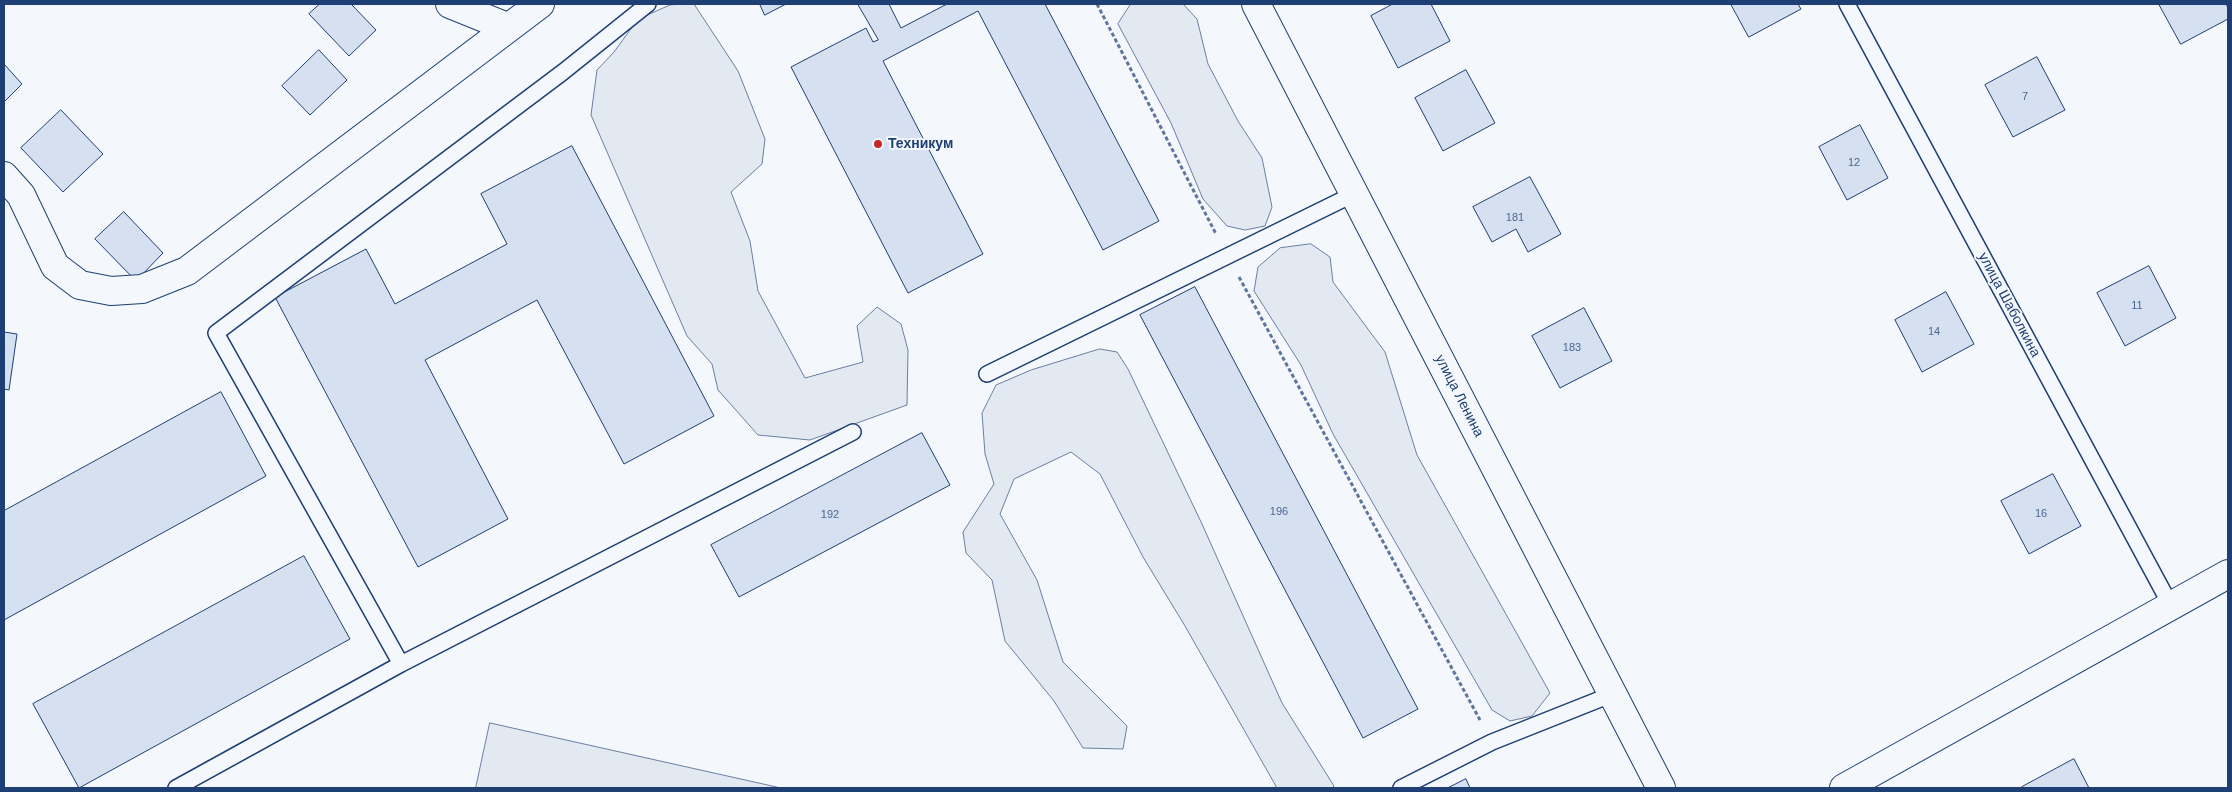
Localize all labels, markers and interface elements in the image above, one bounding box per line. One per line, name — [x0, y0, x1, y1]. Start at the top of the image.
house number: 7 — [2022, 90, 2028, 104]
place label: Техникум — [888, 136, 953, 152]
marker: Техникум — [872, 138, 884, 150]
house number: 12 — [1848, 156, 1860, 170]
house number: 181 — [1506, 211, 1524, 225]
street label: улица Шаболкина — [1974, 250, 2044, 360]
house number: 11 — [2131, 299, 2143, 313]
house number: 14 — [1928, 325, 1940, 339]
house number: 183 — [1563, 341, 1581, 355]
street label: улица Ленина — [1431, 352, 1487, 440]
house number: 196 — [1270, 505, 1288, 519]
house number: 16 — [2035, 507, 2047, 521]
house number: 192 — [821, 508, 839, 522]

